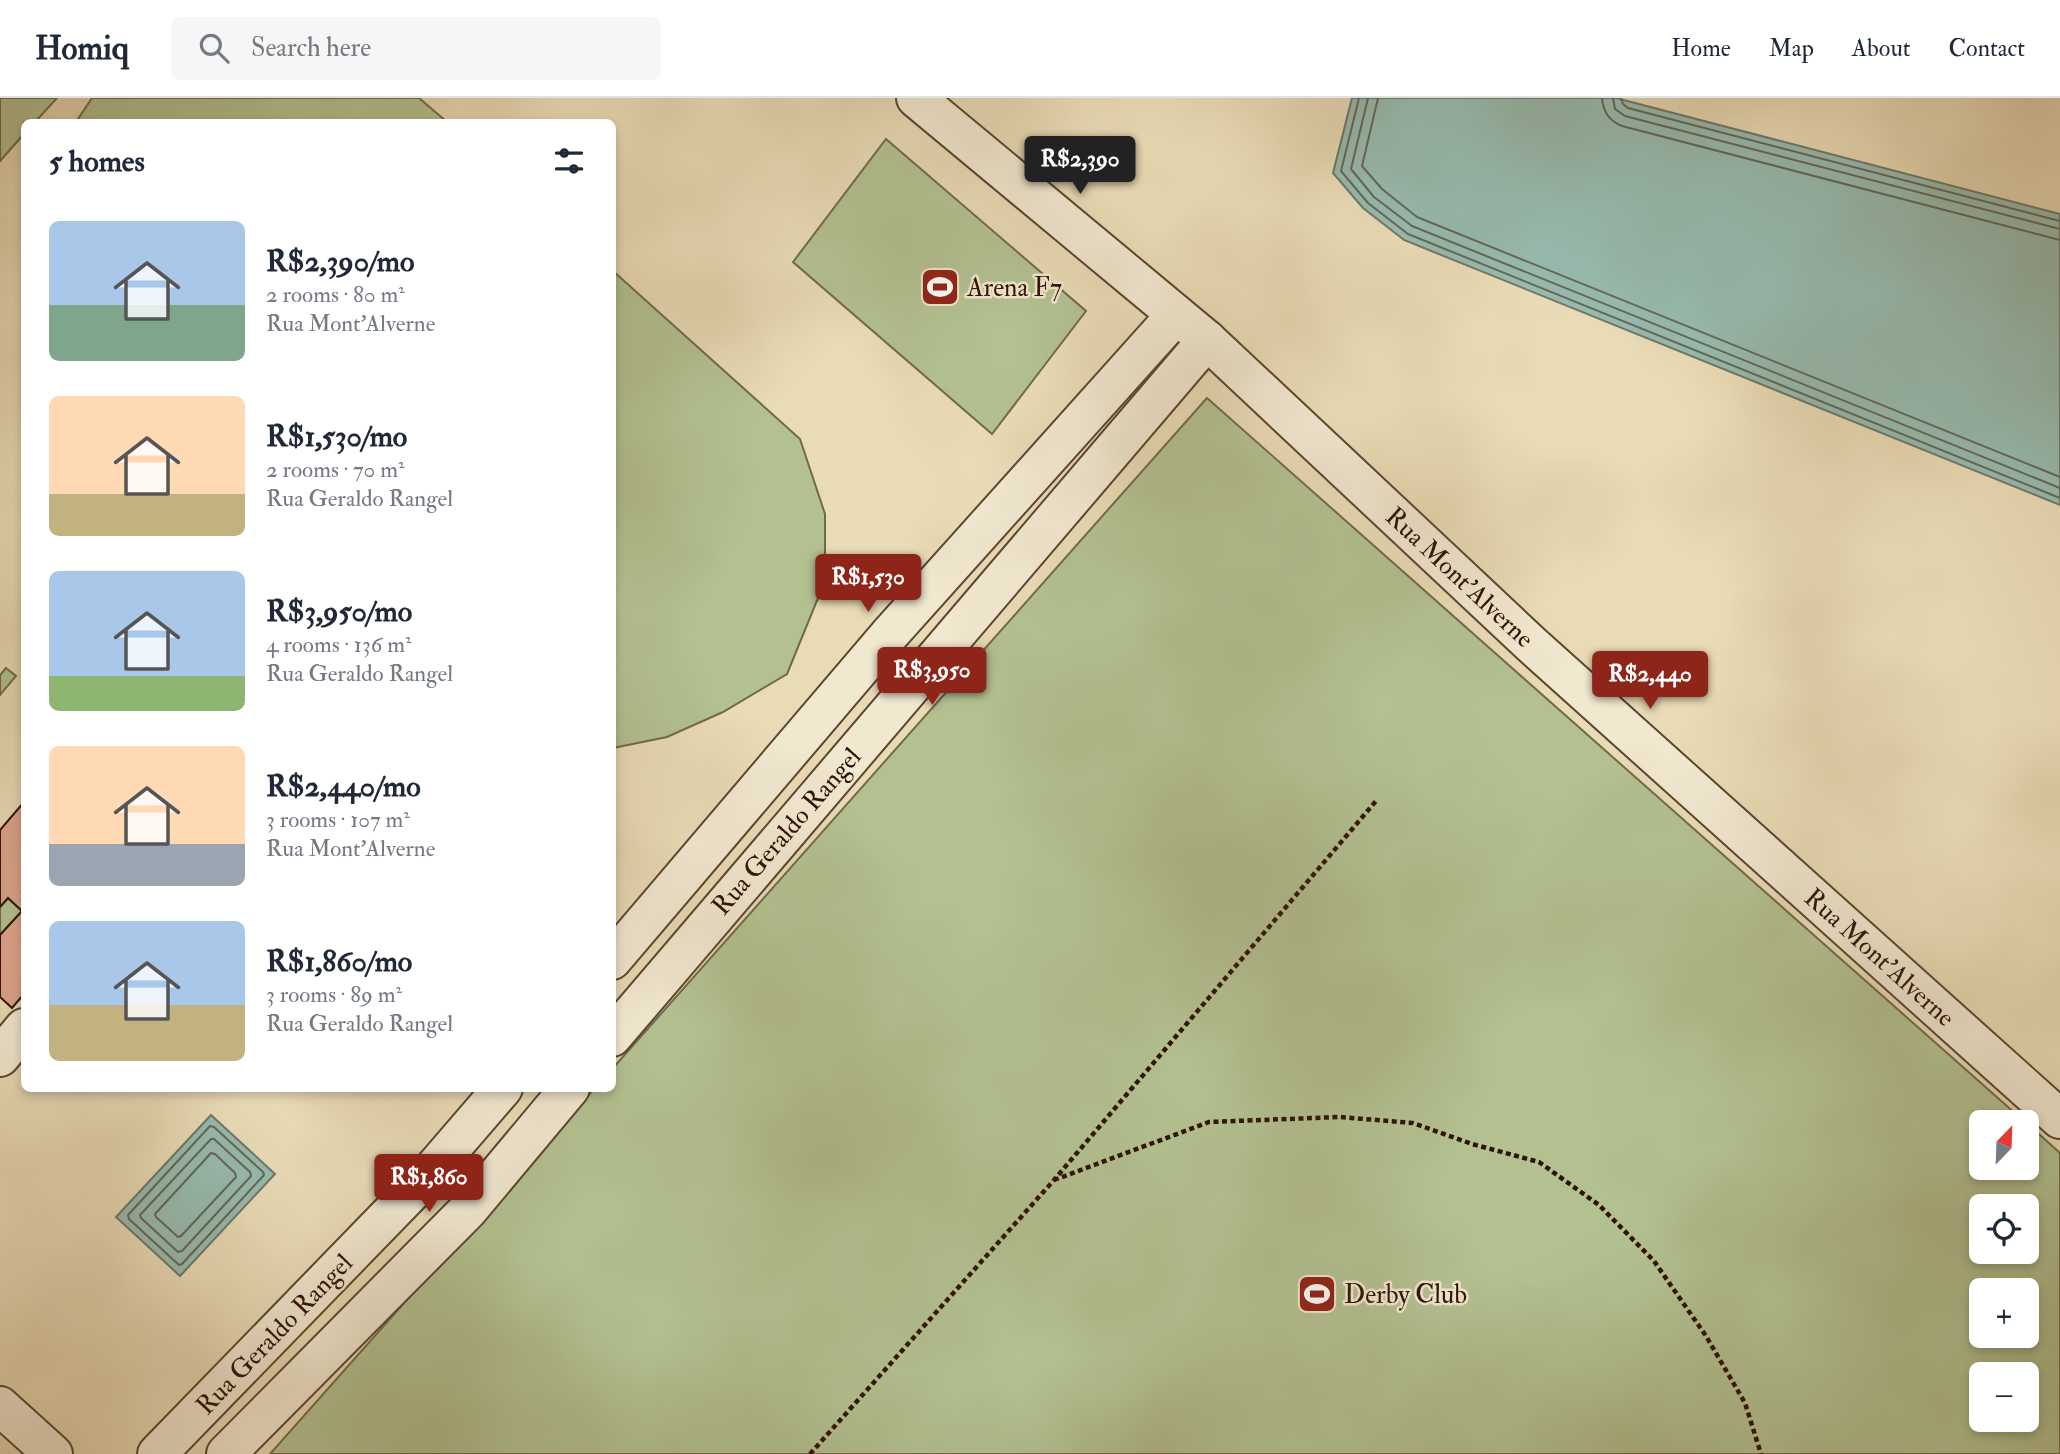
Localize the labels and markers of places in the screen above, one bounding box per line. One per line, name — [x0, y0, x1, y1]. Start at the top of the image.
pin: R$2,390 — [1015, 136, 1145, 196]
sports icon: Arena F7 — [919, 266, 961, 308]
place label: Arena F7 — [966, 272, 1062, 304]
pin: R$1,530 — [803, 554, 933, 614]
pin: R$3,950 — [867, 648, 997, 707]
pin: R$2,440 — [1585, 652, 1715, 711]
pin: R$1,860 — [364, 1154, 494, 1214]
sports icon: Derby Club — [1296, 1273, 1338, 1315]
place label: Derby Club — [1344, 1279, 1467, 1311]

